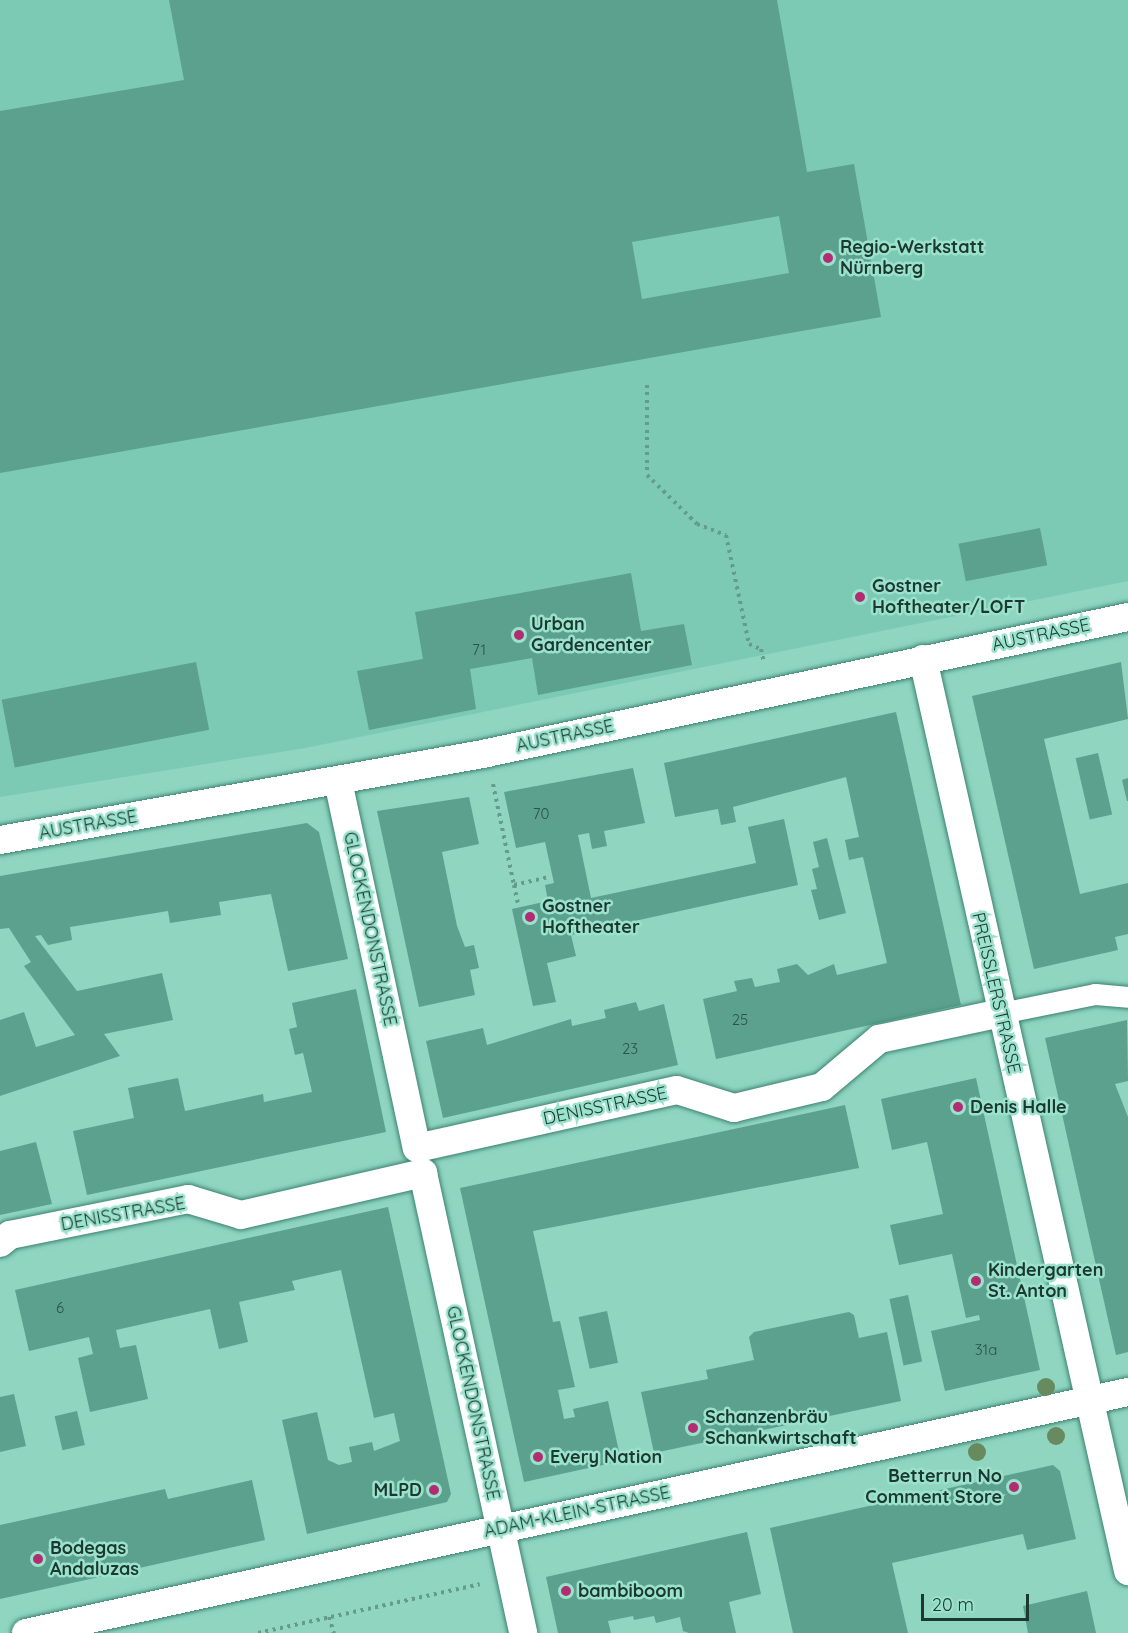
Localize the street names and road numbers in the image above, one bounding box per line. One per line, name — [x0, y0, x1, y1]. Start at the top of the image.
street label: AUSTRASSE — [990, 614, 1092, 656]
street label: AUSTRASSE — [514, 715, 616, 757]
street label: AUSTRASSE — [37, 806, 139, 844]
street label: GLOCKENDONSTRASSE — [339, 830, 401, 1028]
street label: PREISSLERSTRASSE — [967, 910, 1025, 1076]
street label: DENISSTRASSE — [541, 1082, 669, 1130]
street label: DENISSTRASSE — [59, 1192, 187, 1236]
street label: GLOCKENDONSTRASSE — [442, 1304, 504, 1502]
street label: ADAM-KLEIN-STRASSE — [482, 1482, 672, 1542]

